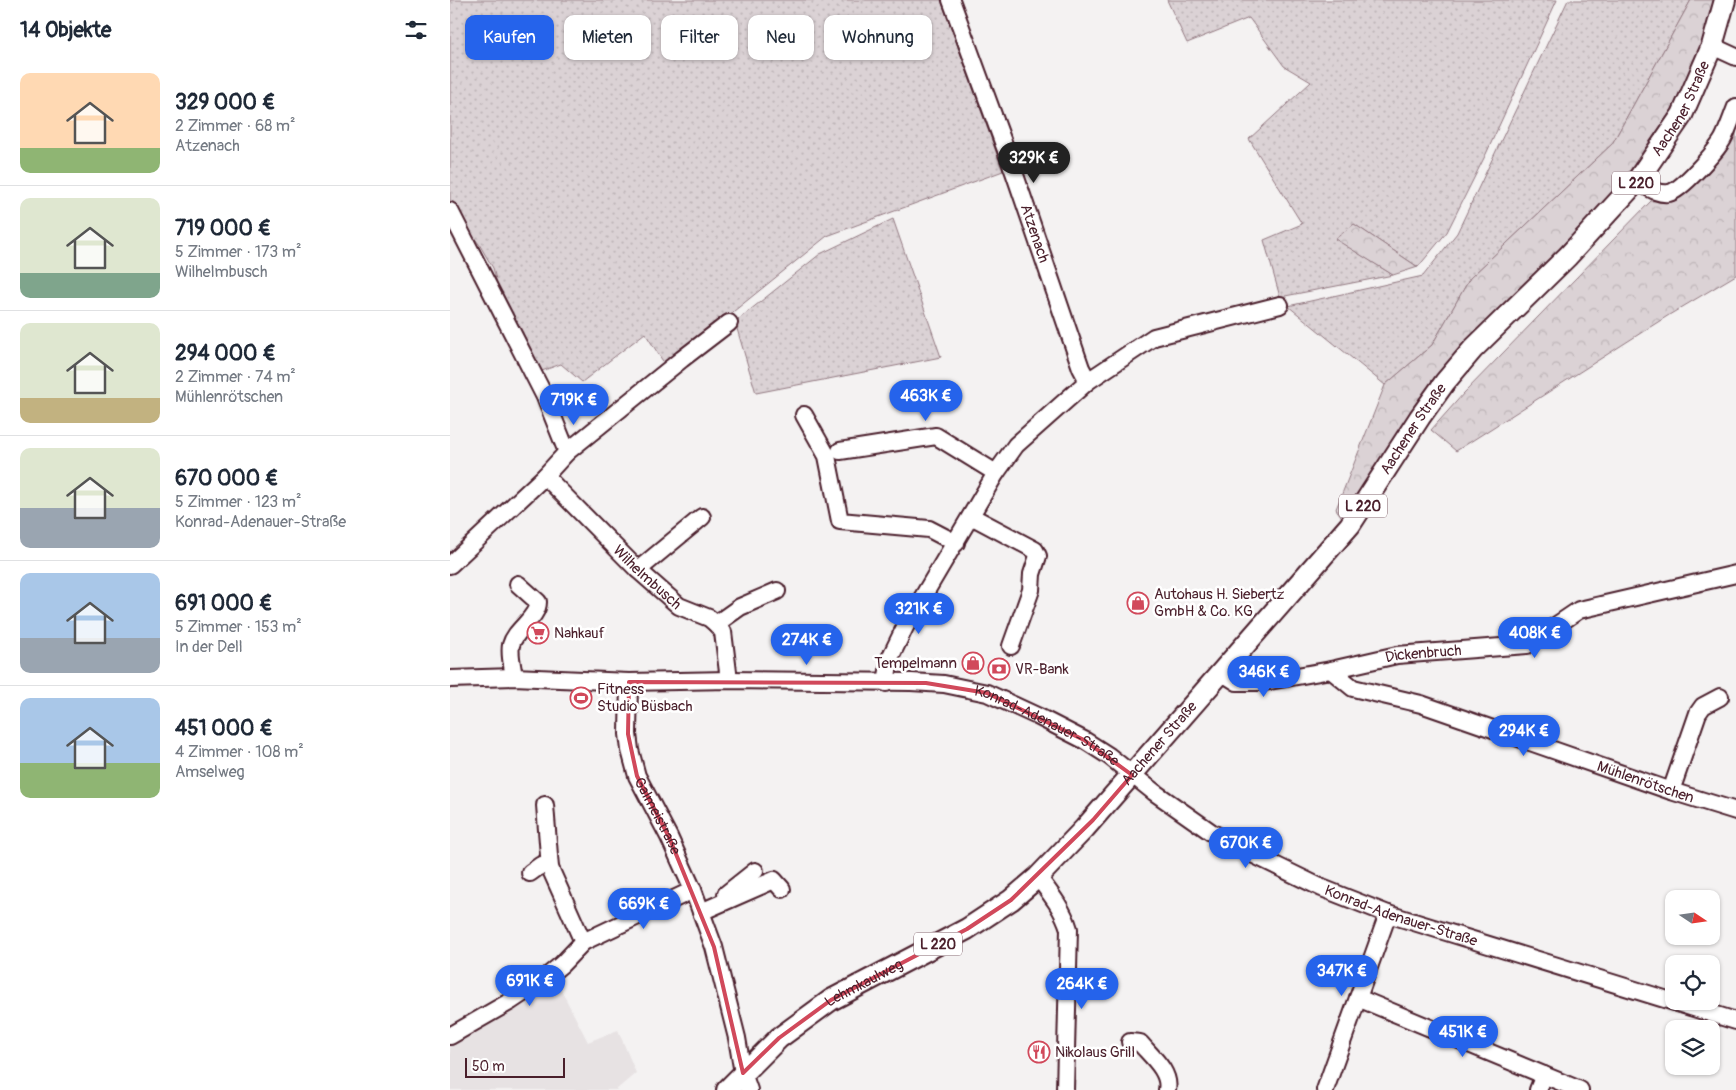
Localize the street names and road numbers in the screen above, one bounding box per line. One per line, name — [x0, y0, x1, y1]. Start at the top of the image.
street label: Aachener Straße — [1648, 57, 1715, 160]
road number: L 220 — [1612, 172, 1660, 194]
street label: Atzenach — [1016, 202, 1053, 265]
street label: Aachener Straße — [1376, 379, 1451, 478]
road number: L 220 — [1339, 494, 1387, 518]
street label: Wilhelmbusch — [609, 541, 685, 614]
street label: Dickenbruch — [1383, 641, 1462, 667]
street label: Konrad-Adenauer-Straße — [973, 682, 1123, 771]
street label: Aachener Straße — [1118, 697, 1202, 790]
street label: Mühlenrötschen — [1594, 757, 1696, 808]
street label: Galmeistraße — [629, 774, 685, 858]
street label: Konrad-Adenauer-Straße — [1322, 881, 1480, 951]
road number: L 220 — [914, 932, 962, 956]
street label: Lehmkaulweg — [821, 955, 906, 1011]

